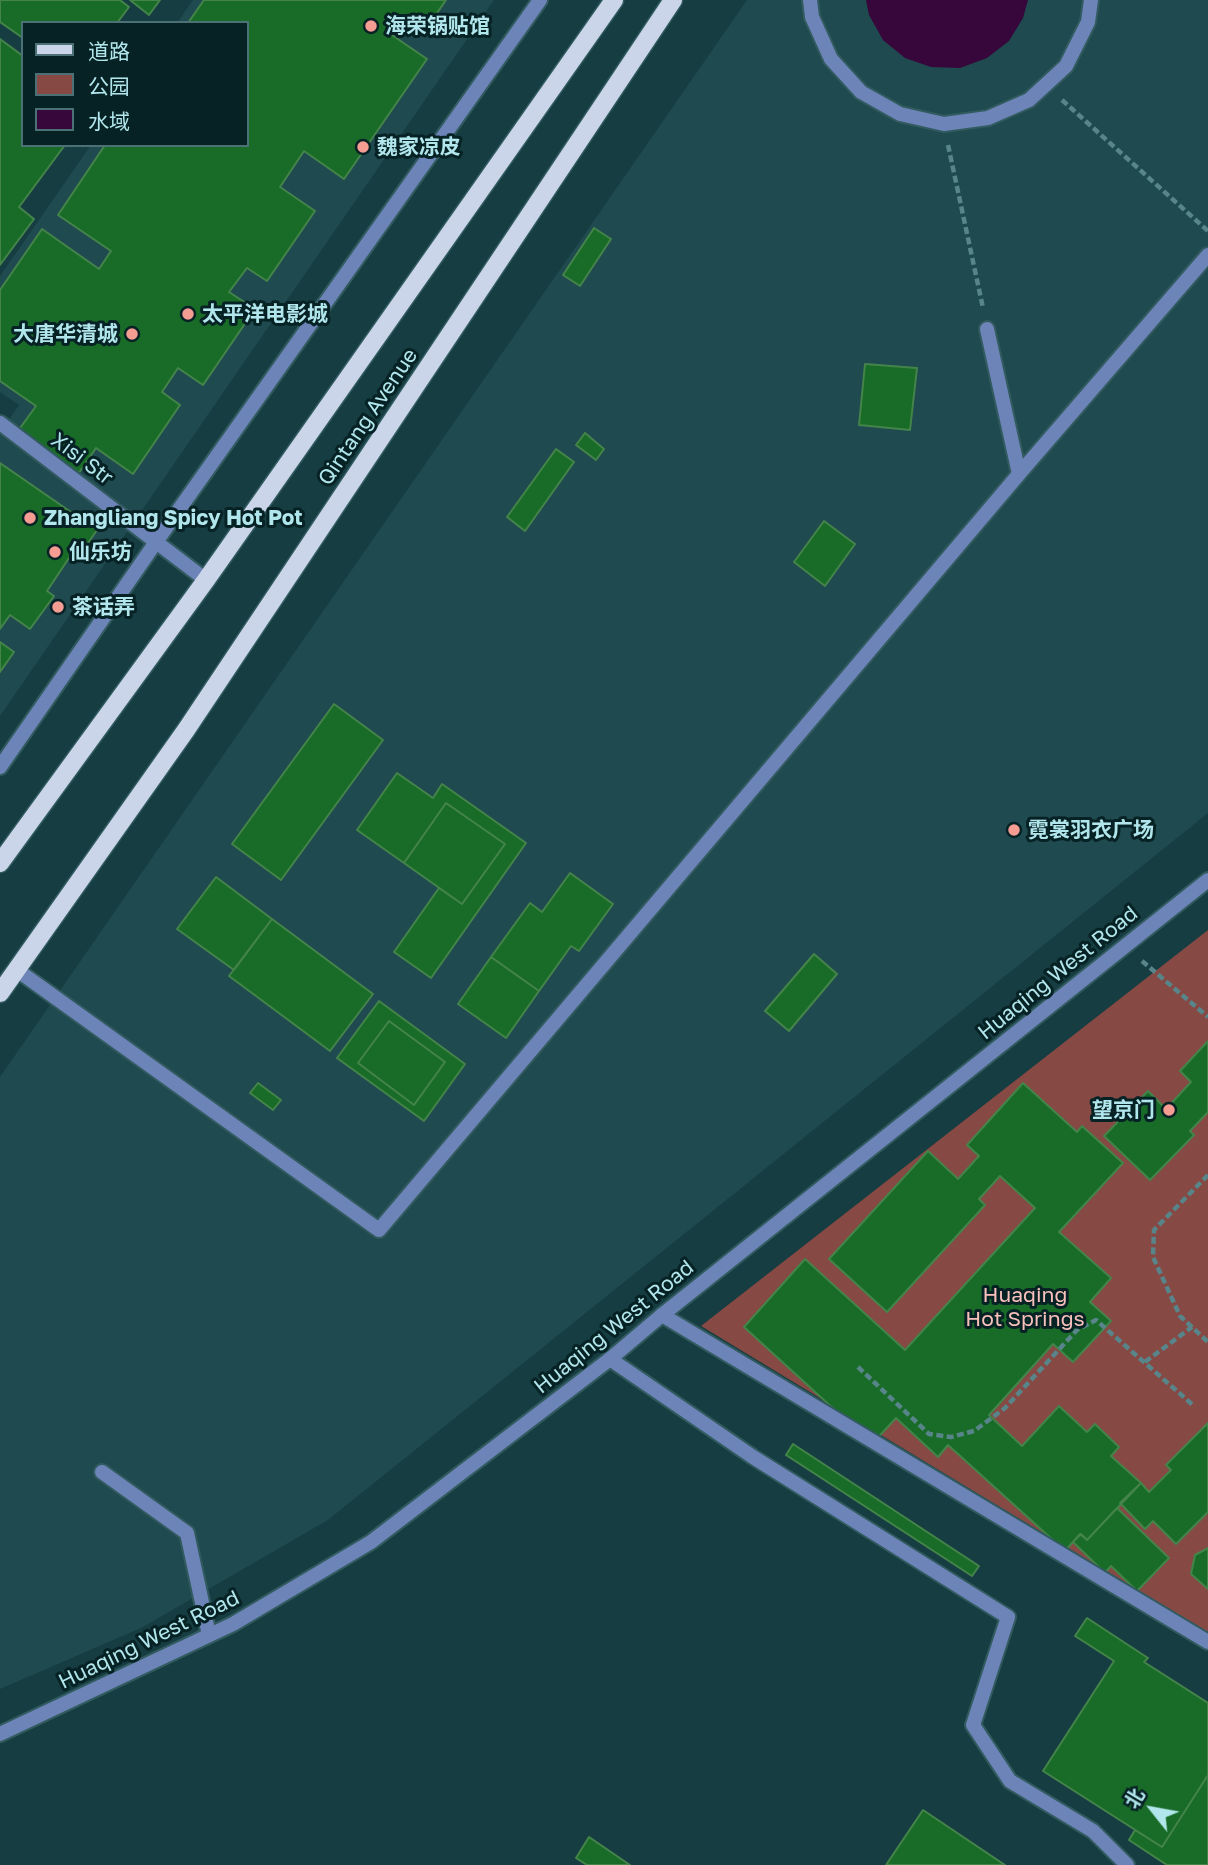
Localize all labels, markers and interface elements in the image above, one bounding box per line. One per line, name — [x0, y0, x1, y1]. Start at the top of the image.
place label: 海荣锅贴馆 — [385, 13, 490, 39]
marker: 海荣锅贴馆 — [363, 18, 379, 34]
legend — [21, 21, 248, 147]
text: 道路 — [88, 38, 130, 64]
text: 公园 — [88, 73, 130, 99]
text: 水域 — [88, 108, 130, 134]
place label: 魏家凉皮 — [377, 134, 461, 160]
marker: 魏家凉皮 — [355, 139, 371, 155]
place label: 太平洋电影城 — [202, 301, 328, 327]
marker: 太平洋电影城 — [180, 306, 196, 322]
place label: 大唐华清城 — [13, 321, 118, 347]
marker: 大唐华清城 — [124, 326, 140, 342]
street label: Qintang Avenue — [313, 344, 423, 490]
street label: Xisi Str — [46, 428, 118, 490]
place label: Zhangliang Spicy Hot Pot — [44, 505, 303, 531]
marker: Zhangliang Spicy Hot Pot — [22, 510, 38, 526]
place label: 仙乐坊 — [69, 539, 132, 565]
marker: 仙乐坊 — [47, 544, 63, 560]
place label: 茶话弄 — [72, 594, 135, 620]
marker: 茶话弄 — [50, 599, 66, 615]
place label: 霓裳羽衣广场 — [1028, 817, 1154, 843]
marker: 霓裳羽衣广场 — [1006, 822, 1022, 838]
street label: Huaqing West Road — [973, 901, 1143, 1045]
place label: 望京门 — [1092, 1097, 1155, 1123]
marker: 望京门 — [1161, 1102, 1177, 1118]
street label: Huaqing West Road — [529, 1255, 699, 1399]
park label: Huaqing Hot Springs — [965, 1282, 1085, 1332]
street label: Huaqing West Road — [55, 1585, 243, 1695]
north arrow — [1117, 1774, 1187, 1844]
text: 北 — [1119, 1784, 1148, 1812]

